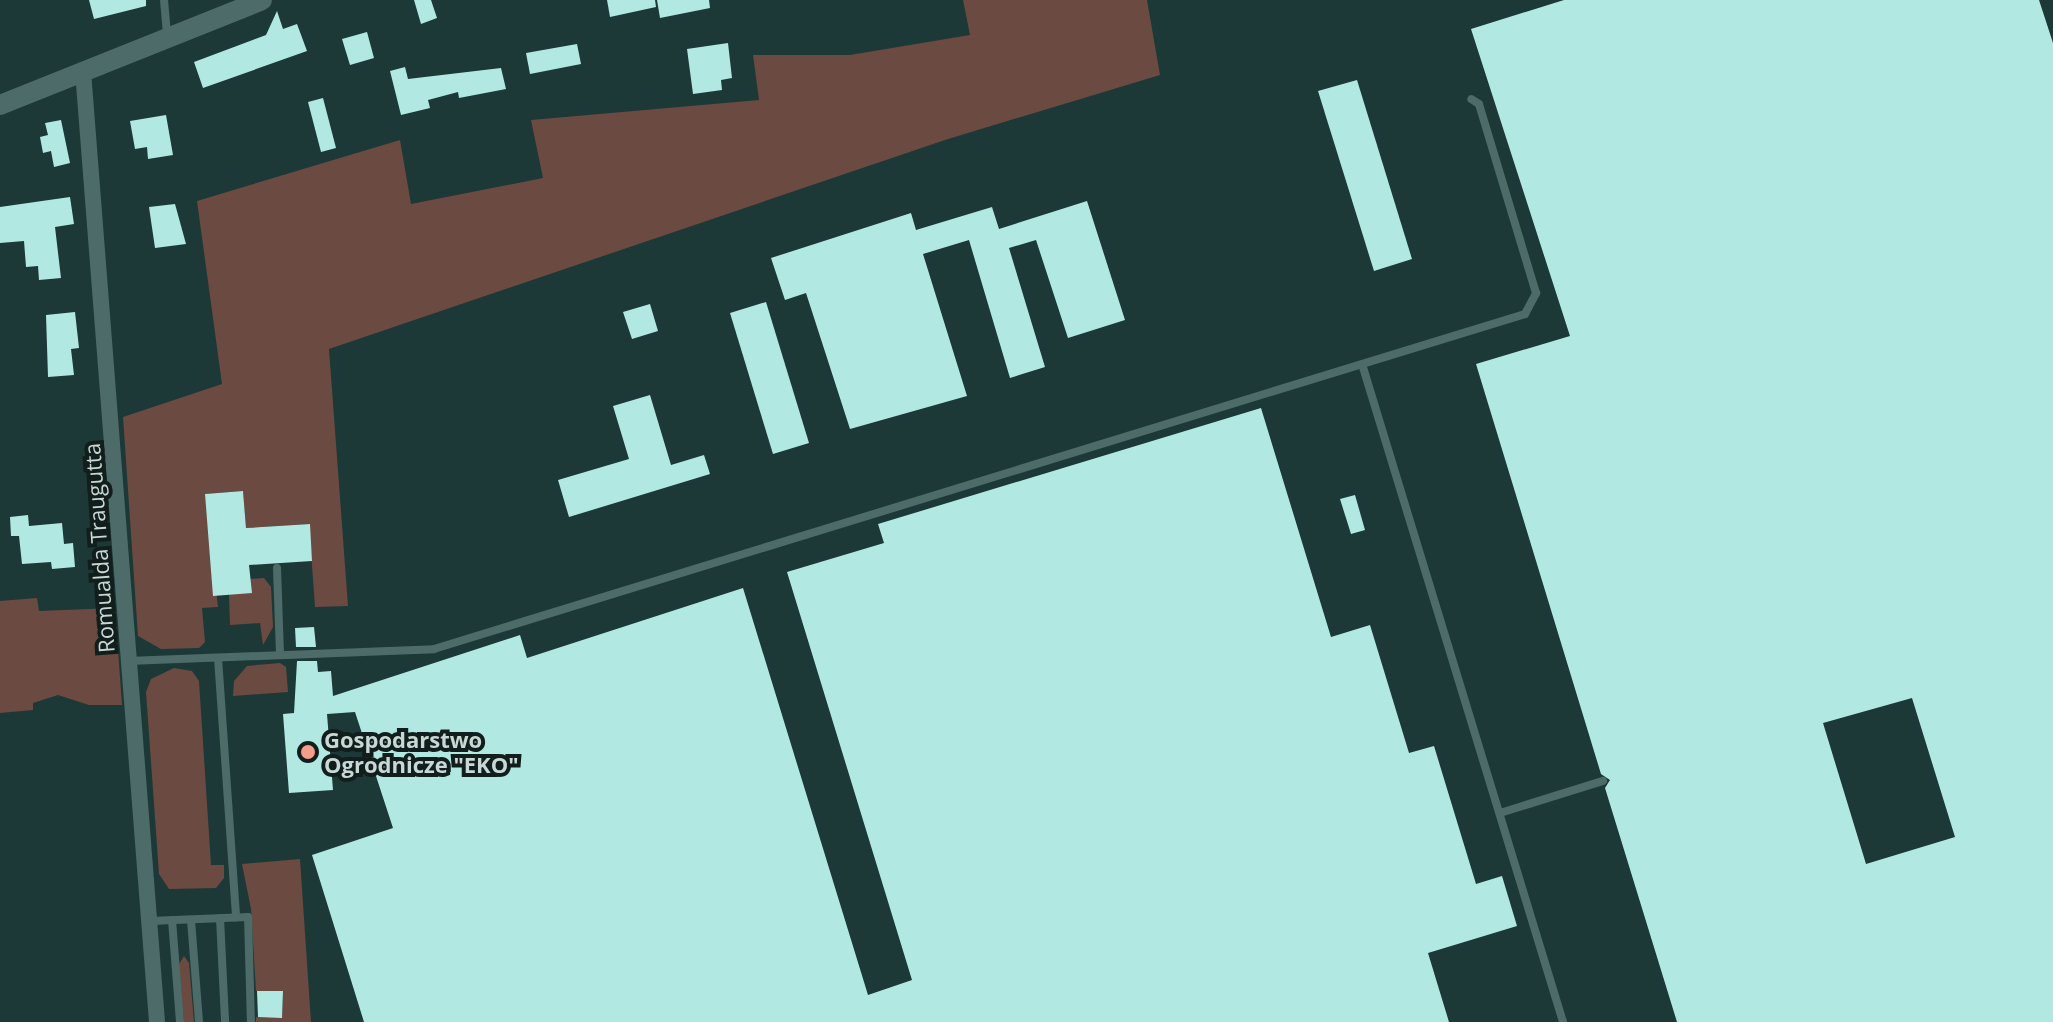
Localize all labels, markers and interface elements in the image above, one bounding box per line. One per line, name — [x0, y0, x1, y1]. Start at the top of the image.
street label: Romualda Traugutta — [79, 442, 119, 654]
place label: Gospodarstwo Ogrodnicze "EKO" — [324, 726, 519, 778]
marker: Gospodarstwo Ogrodnicze "EKO" — [299, 743, 317, 761]

